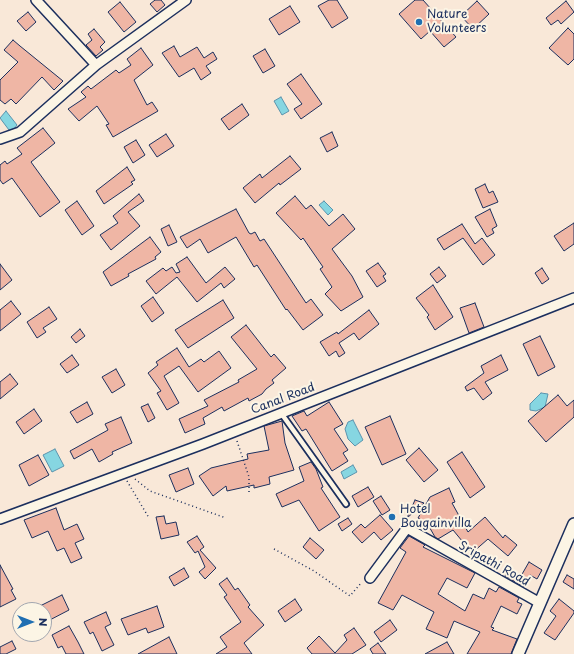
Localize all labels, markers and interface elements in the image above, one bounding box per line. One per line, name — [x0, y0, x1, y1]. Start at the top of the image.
place label: Nature Volunteers — [427, 8, 486, 36]
marker: Nature Volunteers — [414, 17, 424, 27]
street label: Canal Road — [249, 380, 317, 418]
place label: Hotel Bougainvilla — [400, 503, 471, 531]
marker: Hotel Bougainvilla — [387, 512, 397, 522]
street label: Sripathi Road — [456, 539, 532, 589]
north arrow — [12, 602, 52, 642]
text: N — [35, 618, 52, 626]

